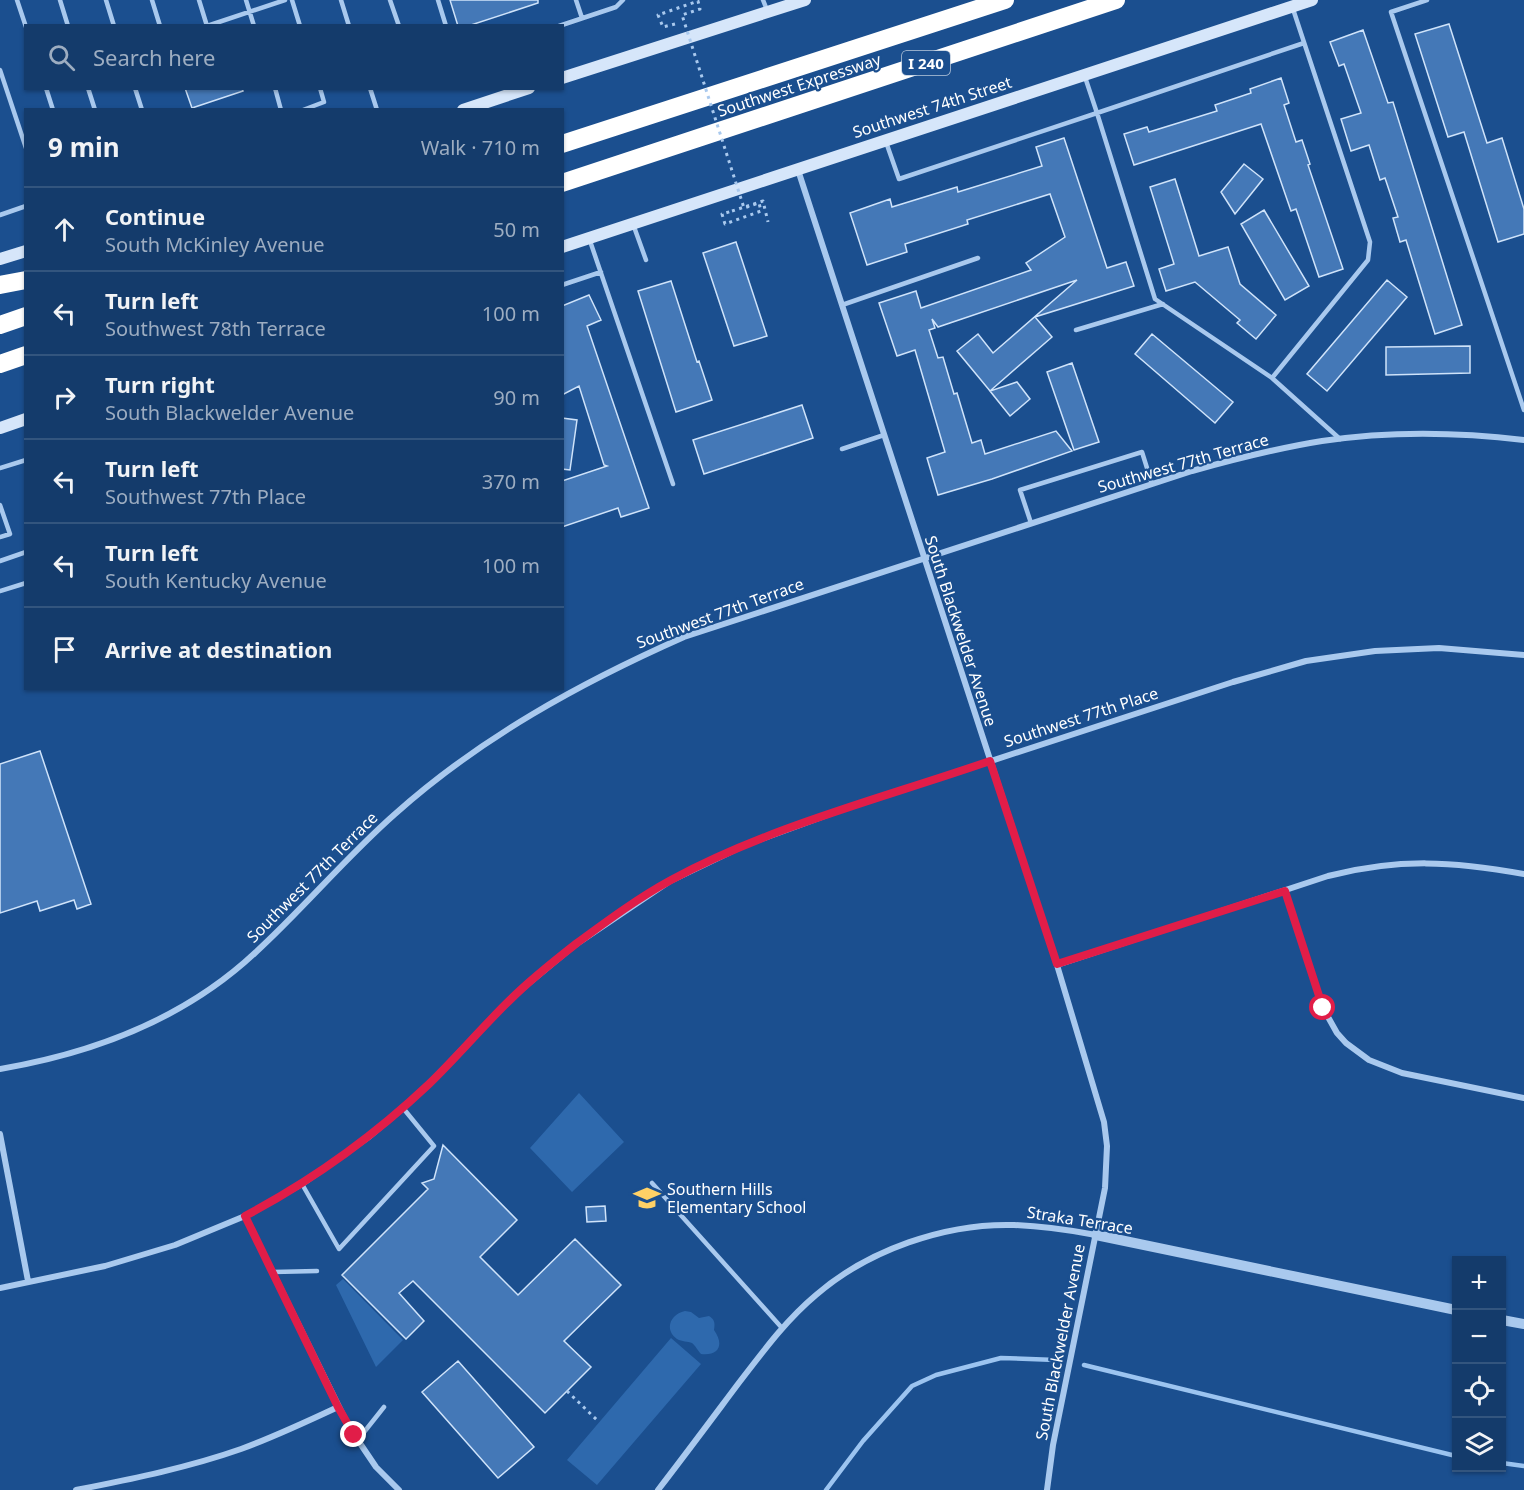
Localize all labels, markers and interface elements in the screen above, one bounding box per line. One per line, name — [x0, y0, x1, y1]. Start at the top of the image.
search box — [24, 24, 564, 90]
icon: search — [45, 41, 78, 74]
text: Search here — [93, 42, 215, 72]
street label: Southwest Expressway — [714, 48, 884, 122]
road number: I 240 — [902, 51, 950, 75]
street label: Southwest 74th Street — [850, 71, 1015, 143]
text: 9 min — [48, 129, 120, 165]
text: Walk · 710 m — [421, 134, 540, 161]
text: Continue — [105, 201, 205, 231]
icon: ahead — [48, 213, 81, 246]
text: 50 m — [493, 216, 540, 243]
text: South McKinley Avenue — [105, 231, 325, 258]
text: Turn left — [105, 285, 199, 315]
icon: left — [48, 297, 81, 330]
text: 100 m — [482, 300, 540, 327]
text: Southwest 78th Terrace — [105, 315, 326, 342]
text: Turn right — [105, 369, 215, 399]
icon: right — [48, 381, 81, 414]
text: 90 m — [493, 384, 540, 411]
text: South Blackwelder Avenue — [105, 399, 354, 426]
street label: Southwest 77th Terrace — [1095, 428, 1271, 498]
text: Turn left — [105, 453, 199, 483]
icon: left — [48, 465, 81, 498]
text: 370 m — [482, 468, 540, 495]
text: Southwest 77th Place — [105, 483, 306, 510]
street label: South Blackwelder Avenue — [920, 533, 1002, 729]
text: Turn left — [105, 537, 199, 567]
icon: left — [48, 549, 81, 582]
text: 100 m — [482, 552, 540, 579]
text: South Kentucky Avenue — [105, 567, 327, 594]
street label: Southwest 77th Terrace — [633, 572, 807, 654]
icon: arrive — [48, 633, 81, 666]
text: Arrive at destination — [105, 634, 332, 664]
street label: Southwest 77th Place — [1001, 682, 1161, 752]
street label: Southwest 77th Terrace — [242, 807, 382, 947]
route start — [1309, 994, 1335, 1020]
place label: Southern Hills Elementary School — [667, 1178, 806, 1218]
school or university icon: Southern Hills Elementary School — [632, 1183, 662, 1213]
street label: Straka Terrace — [1025, 1201, 1135, 1239]
street label: South Blackwelder Avenue — [1030, 1242, 1090, 1442]
map controls — [1452, 1256, 1506, 1472]
button: + — [1452, 1256, 1506, 1310]
button: − — [1452, 1310, 1506, 1364]
button: locate — [1452, 1364, 1506, 1418]
button: layers — [1452, 1418, 1506, 1472]
route end — [340, 1421, 366, 1447]

